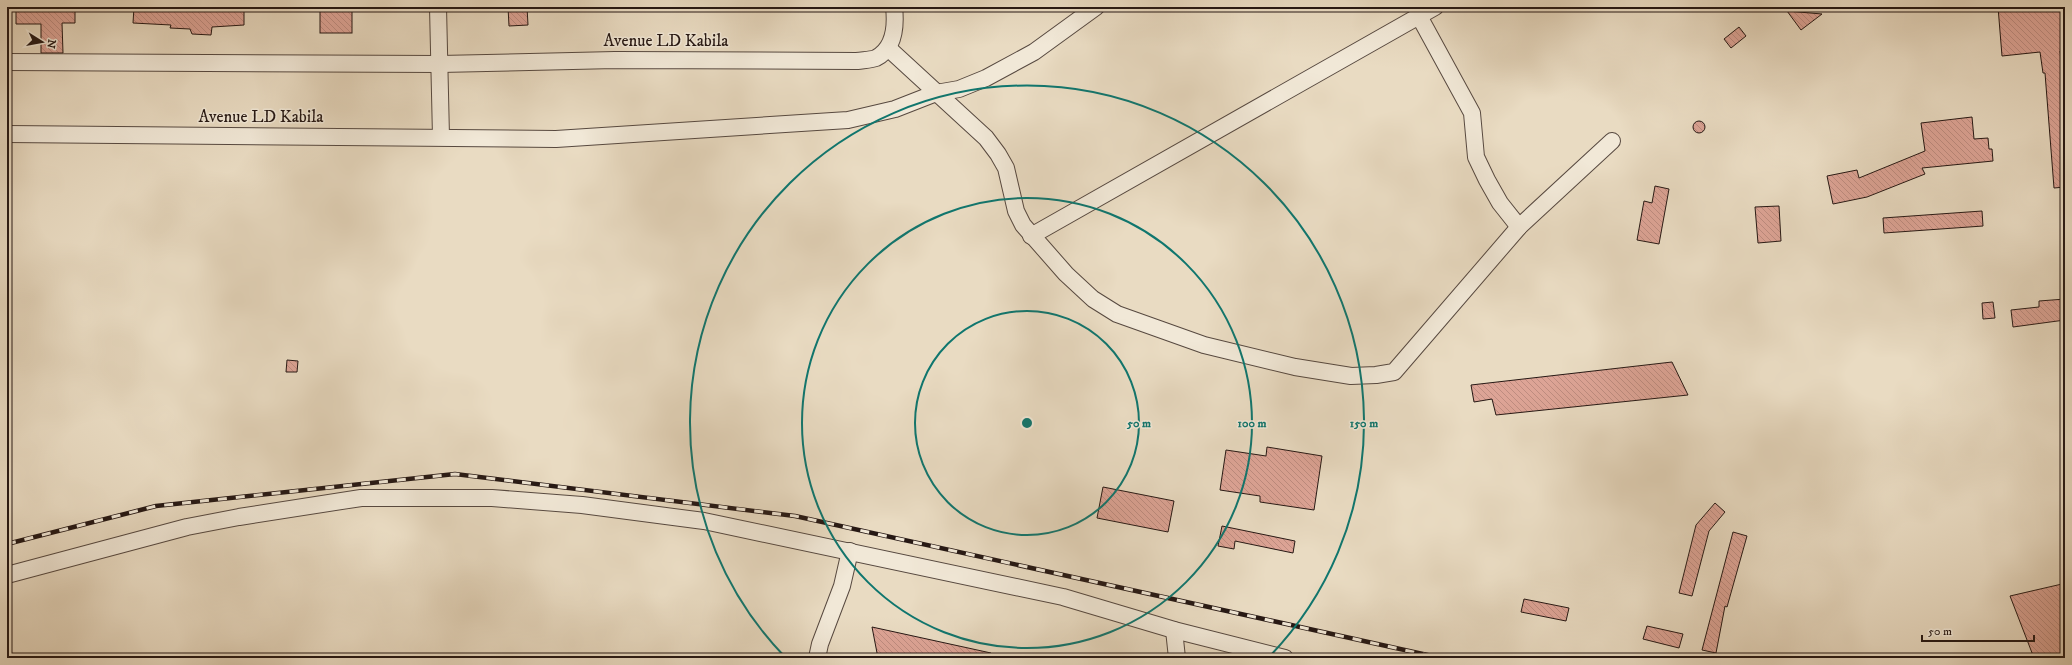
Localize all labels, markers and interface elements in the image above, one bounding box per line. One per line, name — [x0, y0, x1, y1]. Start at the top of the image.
north arrow — [22, 22, 62, 62]
street label: Avenue LD Kabila — [603, 30, 729, 52]
text: N — [43, 38, 59, 49]
street label: Avenue LD Kabila — [198, 106, 324, 128]
centre of rings — [1020, 416, 1034, 430]
text: 50 m — [1126, 416, 1151, 431]
text: 100 m — [1238, 416, 1266, 431]
text: 150 m — [1350, 416, 1378, 431]
scale bar — [1922, 617, 2034, 643]
text: 50 m — [1928, 624, 1952, 639]

